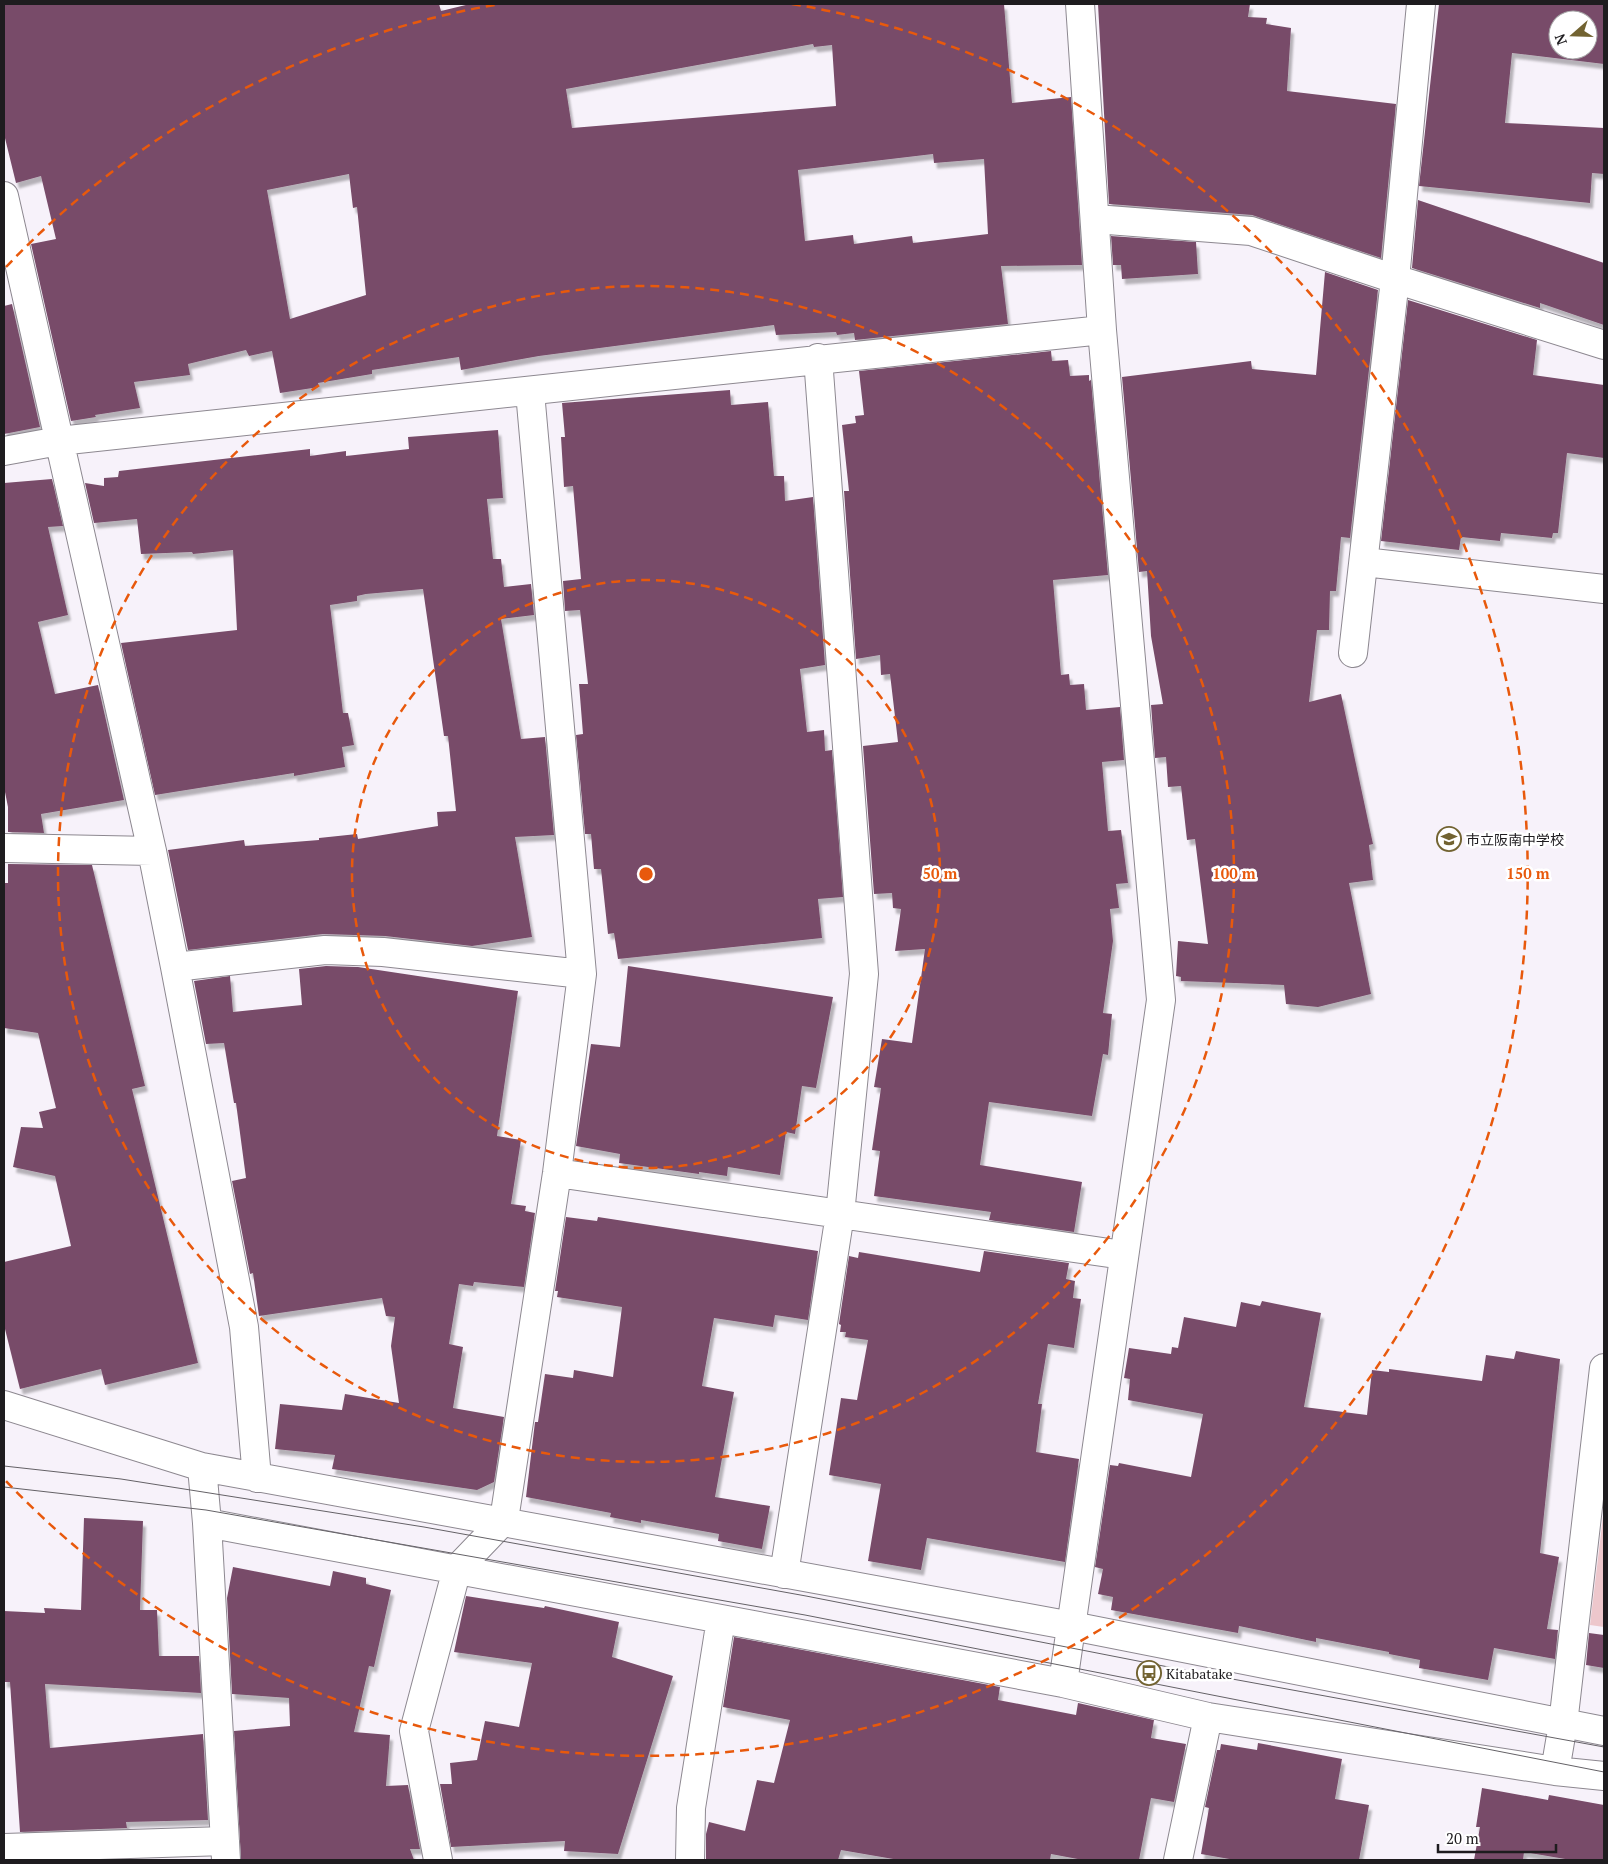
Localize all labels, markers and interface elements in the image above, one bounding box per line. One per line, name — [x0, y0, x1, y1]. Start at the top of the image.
north arrow — [1548, 10, 1598, 60]
text: N — [1549, 31, 1571, 48]
school or university icon: 市立阪南中学校 — [1436, 826, 1462, 852]
place label: 市立阪南中学校 — [1466, 830, 1564, 849]
text: 50 m — [923, 863, 958, 883]
text: 100 m — [1212, 863, 1256, 883]
text: 150 m — [1506, 863, 1550, 883]
centre of rings — [637, 865, 655, 883]
bus stop icon: Kitabatake — [1136, 1660, 1162, 1686]
place label: Kitabatake — [1166, 1664, 1233, 1683]
scale bar — [1438, 1822, 1556, 1854]
text: 20 m — [1446, 1828, 1479, 1848]

